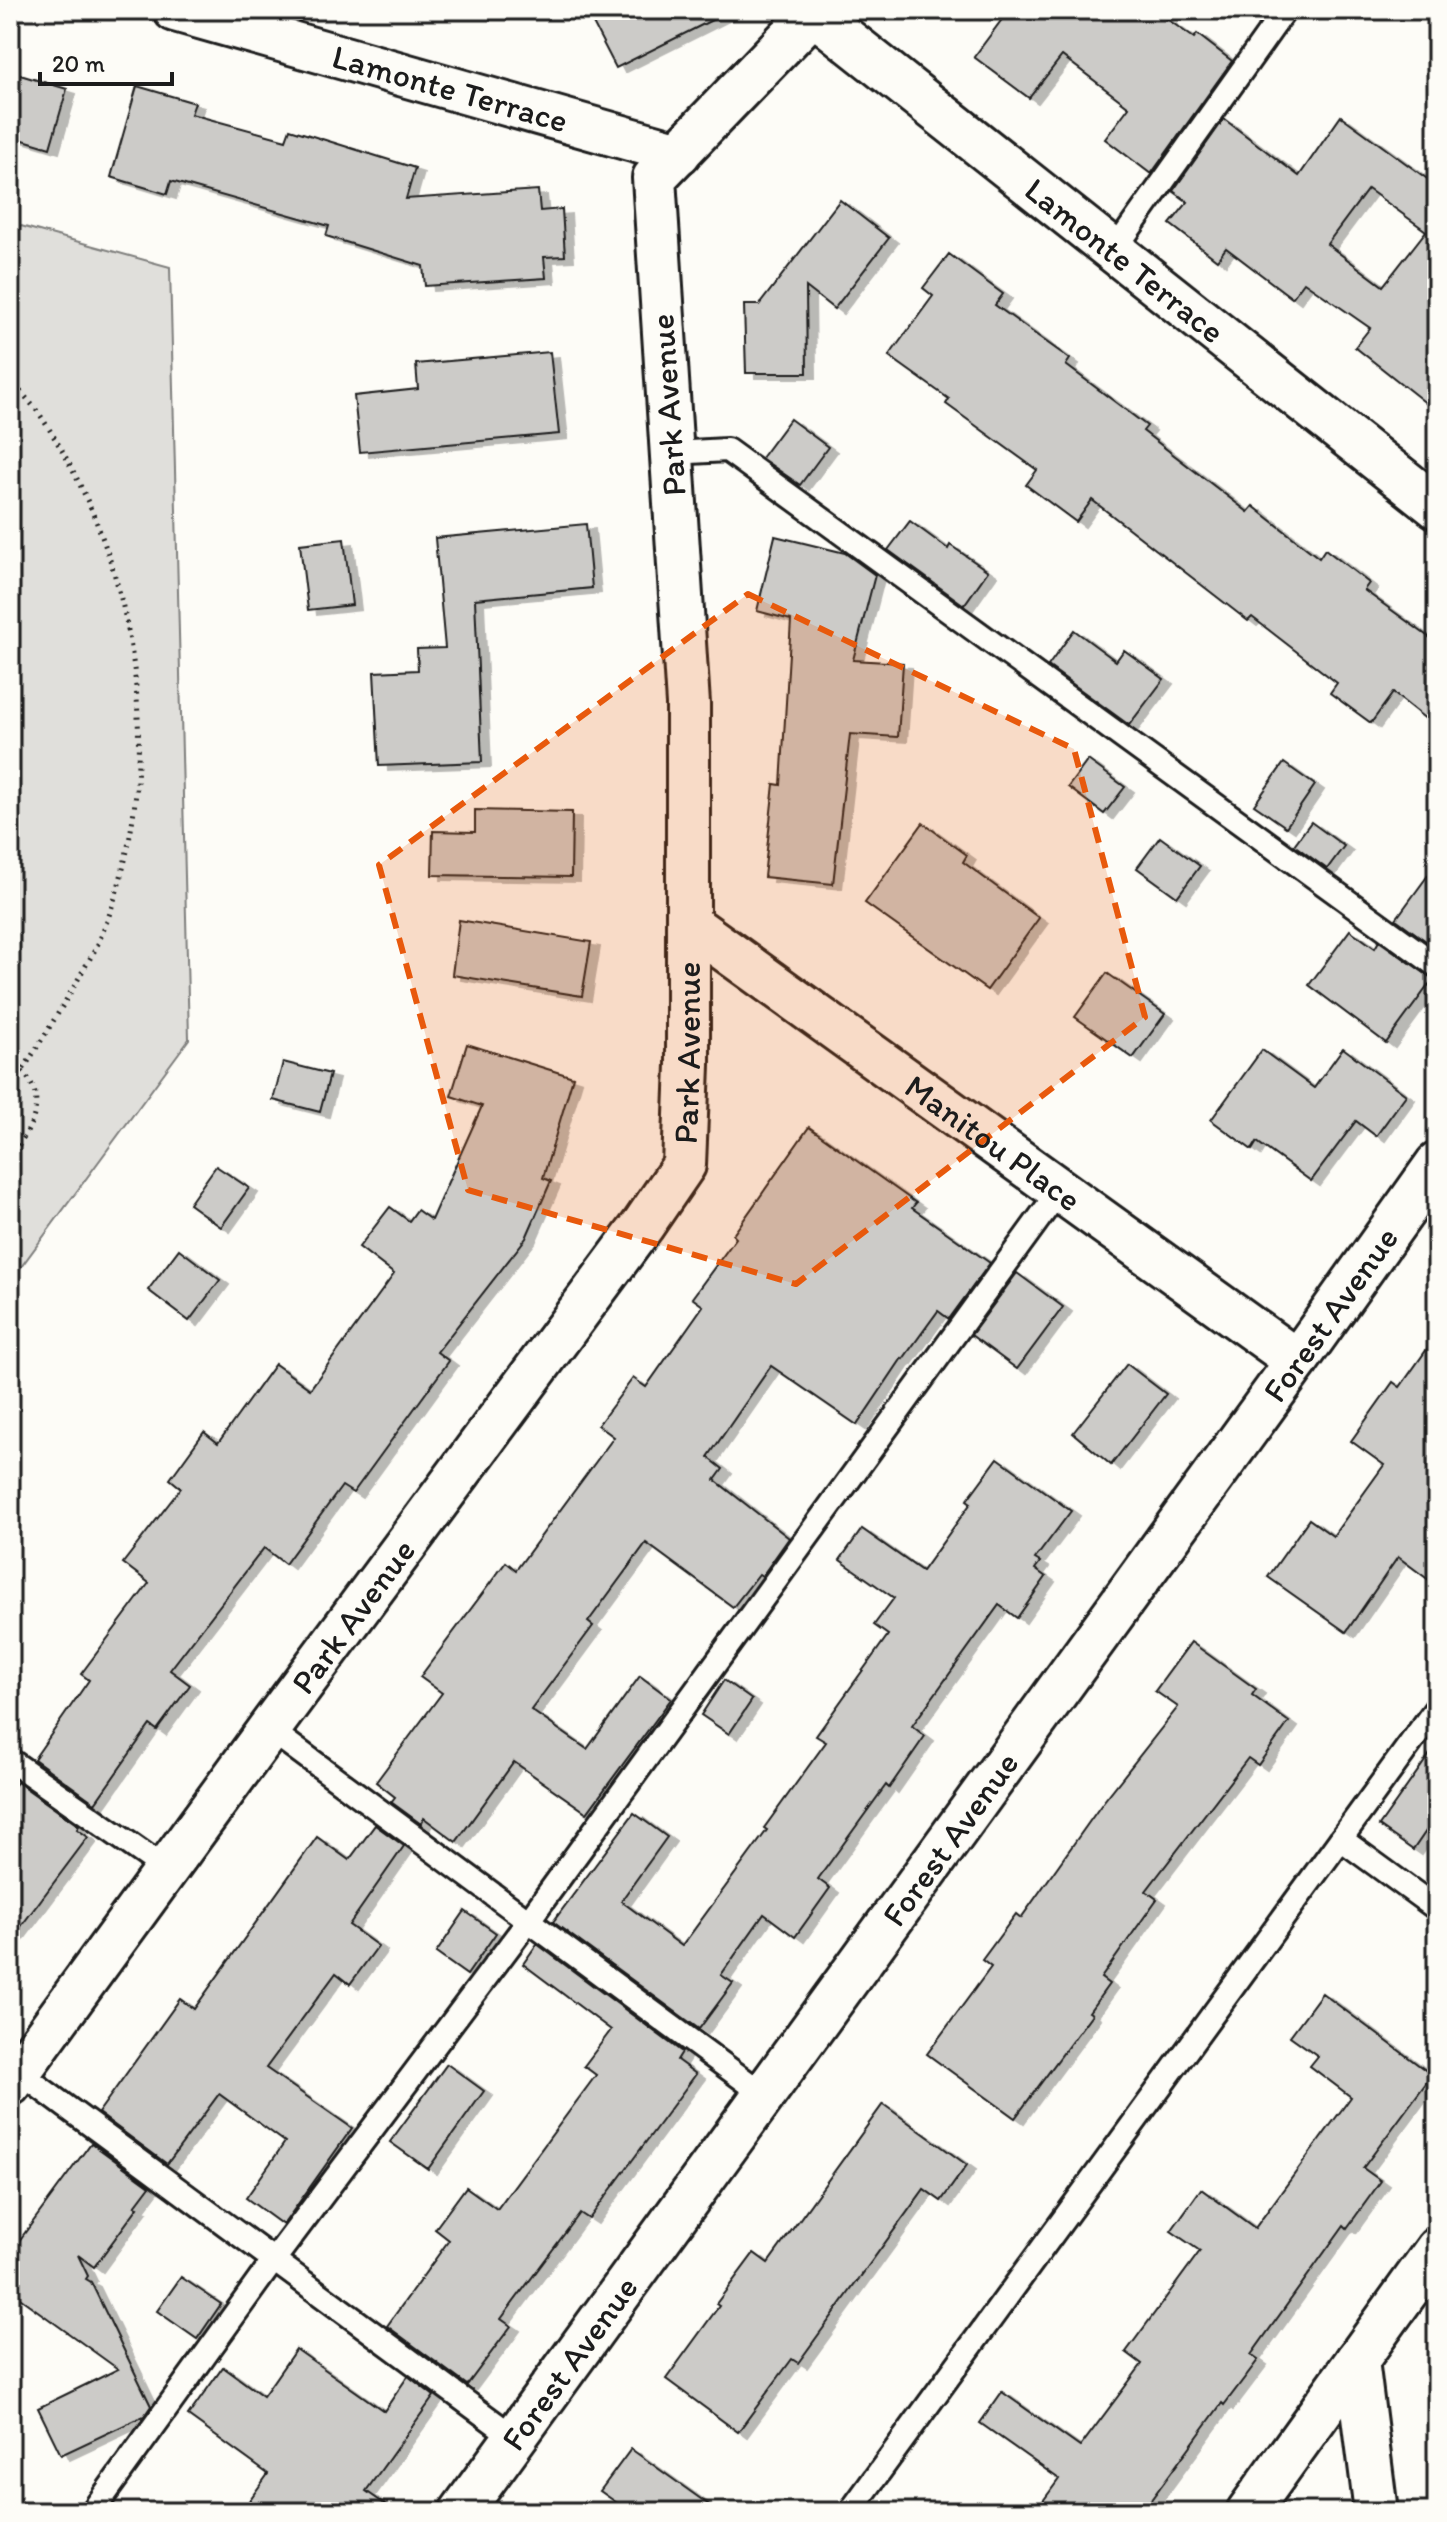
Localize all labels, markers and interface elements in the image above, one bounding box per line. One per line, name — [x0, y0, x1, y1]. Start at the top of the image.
street label: Lamonte Terrace — [328, 35, 573, 141]
scale bar — [40, 36, 172, 86]
text: 20 m — [52, 49, 105, 78]
street label: Lamonte Terrace — [1017, 169, 1233, 352]
street label: Park Avenue — [641, 313, 695, 497]
street label: Park Avenue — [664, 962, 709, 1145]
street label: Manitou Place — [897, 1065, 1089, 1220]
street label: Forest Avenue — [1254, 1219, 1407, 1410]
street label: Park Avenue — [282, 1531, 424, 1702]
street label: Forest Avenue — [873, 1744, 1027, 1934]
street label: Forest Avenue — [492, 2268, 646, 2458]

